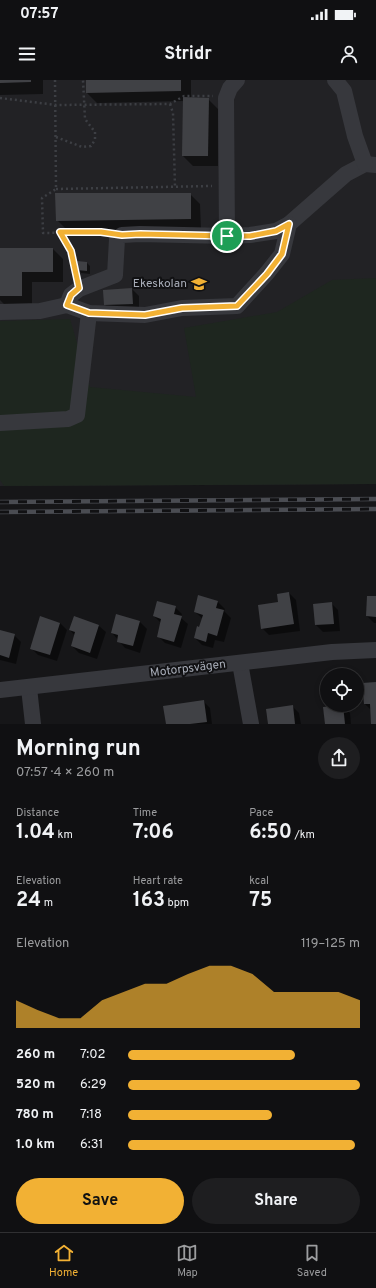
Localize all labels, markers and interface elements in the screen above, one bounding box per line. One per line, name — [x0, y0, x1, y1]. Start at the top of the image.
text: 07:57 — [20, 5, 59, 24]
icon: menu — [16, 43, 38, 65]
text: Stridr — [164, 43, 212, 66]
icon: person — [338, 43, 360, 65]
pin — [210, 219, 244, 253]
icon: arrive — [216, 225, 238, 247]
school or university icon: Ekeskolan — [190, 275, 208, 293]
place label: Ekeskolan — [133, 276, 187, 292]
street label: Motorpsvägen — [149, 656, 227, 682]
map controls — [320, 668, 364, 712]
button: locate — [320, 668, 364, 712]
text: Morning run — [16, 736, 141, 763]
button: share — [318, 737, 360, 779]
text: 07:57 · 4 × 260 m — [16, 765, 114, 781]
text: Distance — [16, 806, 59, 820]
text: Time — [133, 806, 157, 820]
text: Pace — [249, 806, 274, 820]
text: 1.04 — [16, 820, 55, 846]
text: 7:06 — [133, 820, 174, 846]
text: 6:50 — [249, 820, 292, 846]
text: km — [55, 828, 73, 842]
text: /km — [292, 828, 315, 842]
text: Elevation — [16, 874, 61, 888]
text: Heart rate — [133, 874, 183, 888]
text: kcal — [249, 874, 269, 888]
text: 24 — [16, 888, 41, 914]
text: 163 — [133, 888, 165, 914]
text: 75 — [249, 888, 272, 914]
text: m — [41, 896, 53, 910]
text: bpm — [165, 896, 189, 910]
text: Elevation — [16, 936, 69, 952]
text: 119–125 m — [301, 936, 360, 952]
text: 260 m — [16, 1047, 55, 1063]
text: 7:02 — [80, 1047, 106, 1063]
text: 520 m — [16, 1077, 55, 1093]
text: 6:29 — [80, 1077, 106, 1093]
text: 780 m — [16, 1107, 54, 1123]
text: 7:18 — [80, 1107, 102, 1123]
text: 1.0 km — [16, 1137, 55, 1153]
text: 6:31 — [80, 1137, 103, 1153]
button: Save — [16, 1178, 184, 1224]
button: Share — [192, 1178, 360, 1224]
tab: Home — [49, 1242, 78, 1280]
tab: Map — [176, 1242, 198, 1280]
tab: Saved — [297, 1242, 327, 1280]

